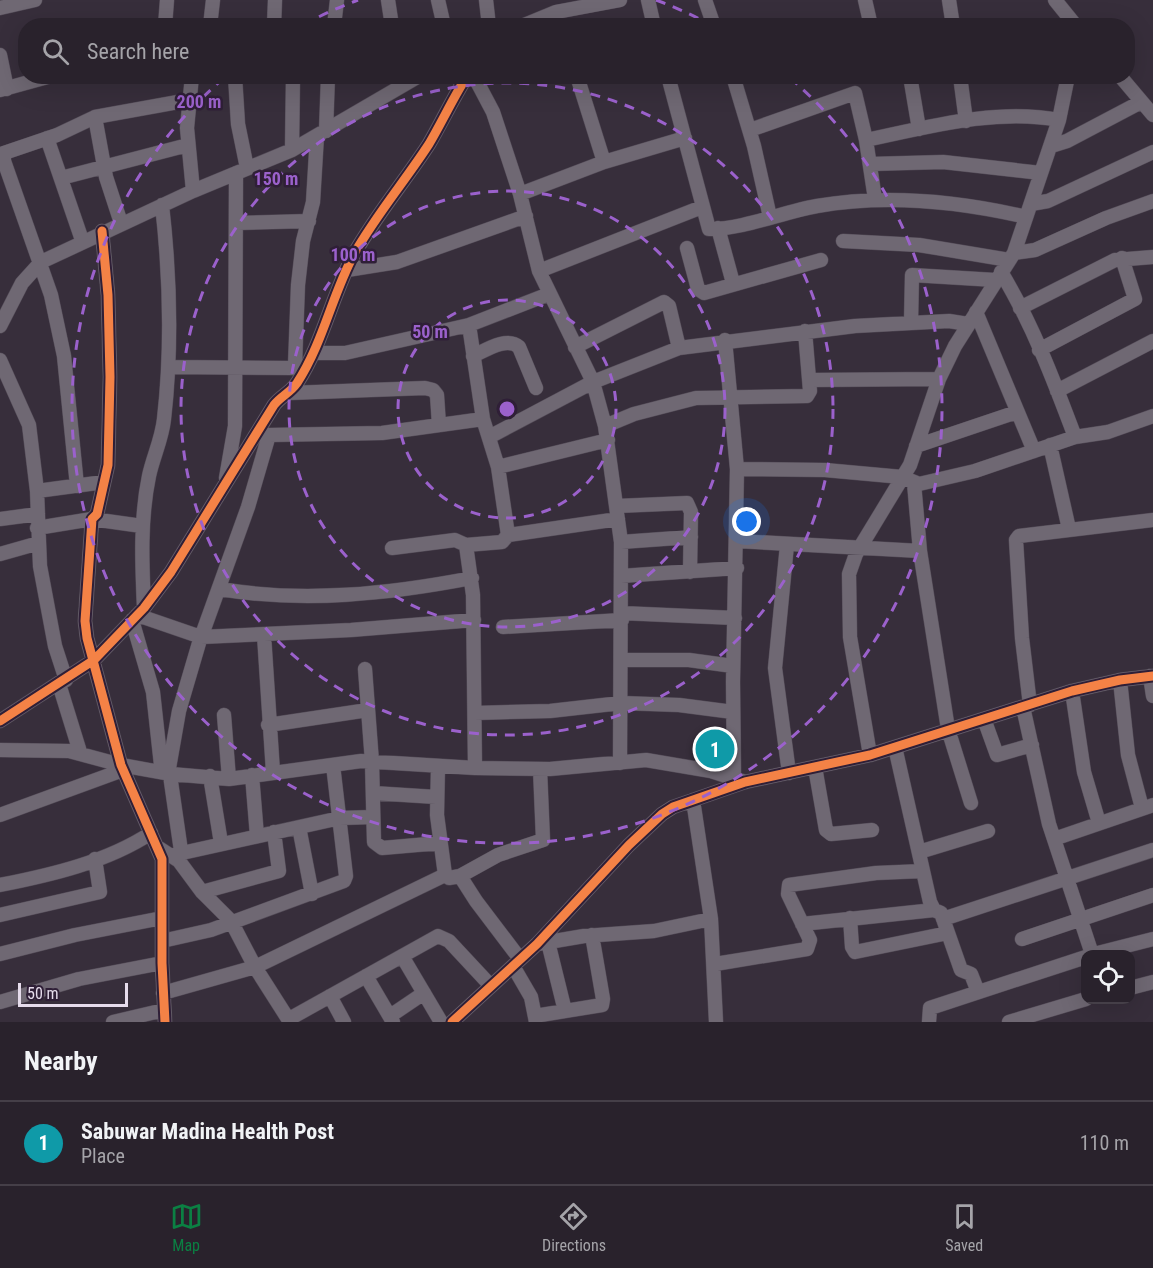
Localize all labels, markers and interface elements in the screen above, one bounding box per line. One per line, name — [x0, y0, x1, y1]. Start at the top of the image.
search box — [18, 18, 1135, 84]
icon: search — [39, 35, 72, 68]
text: Search here — [87, 39, 189, 64]
text: 200 m — [177, 91, 221, 112]
text: 150 m — [254, 168, 298, 189]
text: 100 m — [331, 244, 375, 265]
text: 50 m — [412, 321, 448, 342]
centre of rings — [497, 399, 517, 419]
your location — [732, 507, 761, 536]
pin: 1 — [696, 726, 734, 771]
map controls — [1081, 950, 1135, 1004]
button: locate — [1081, 950, 1135, 1004]
scale bar — [18, 980, 128, 1008]
text: 50 m — [27, 984, 59, 1003]
text: Nearby — [24, 1046, 98, 1076]
text: Sabuwar Madina Health Post — [81, 1119, 334, 1144]
text: 1 — [38, 1131, 49, 1155]
text: 110 m — [1080, 1131, 1129, 1155]
text: Place — [81, 1144, 125, 1168]
tab: Map — [170, 1200, 203, 1255]
tab: Directions — [542, 1200, 606, 1255]
tab: Saved — [945, 1200, 983, 1255]

